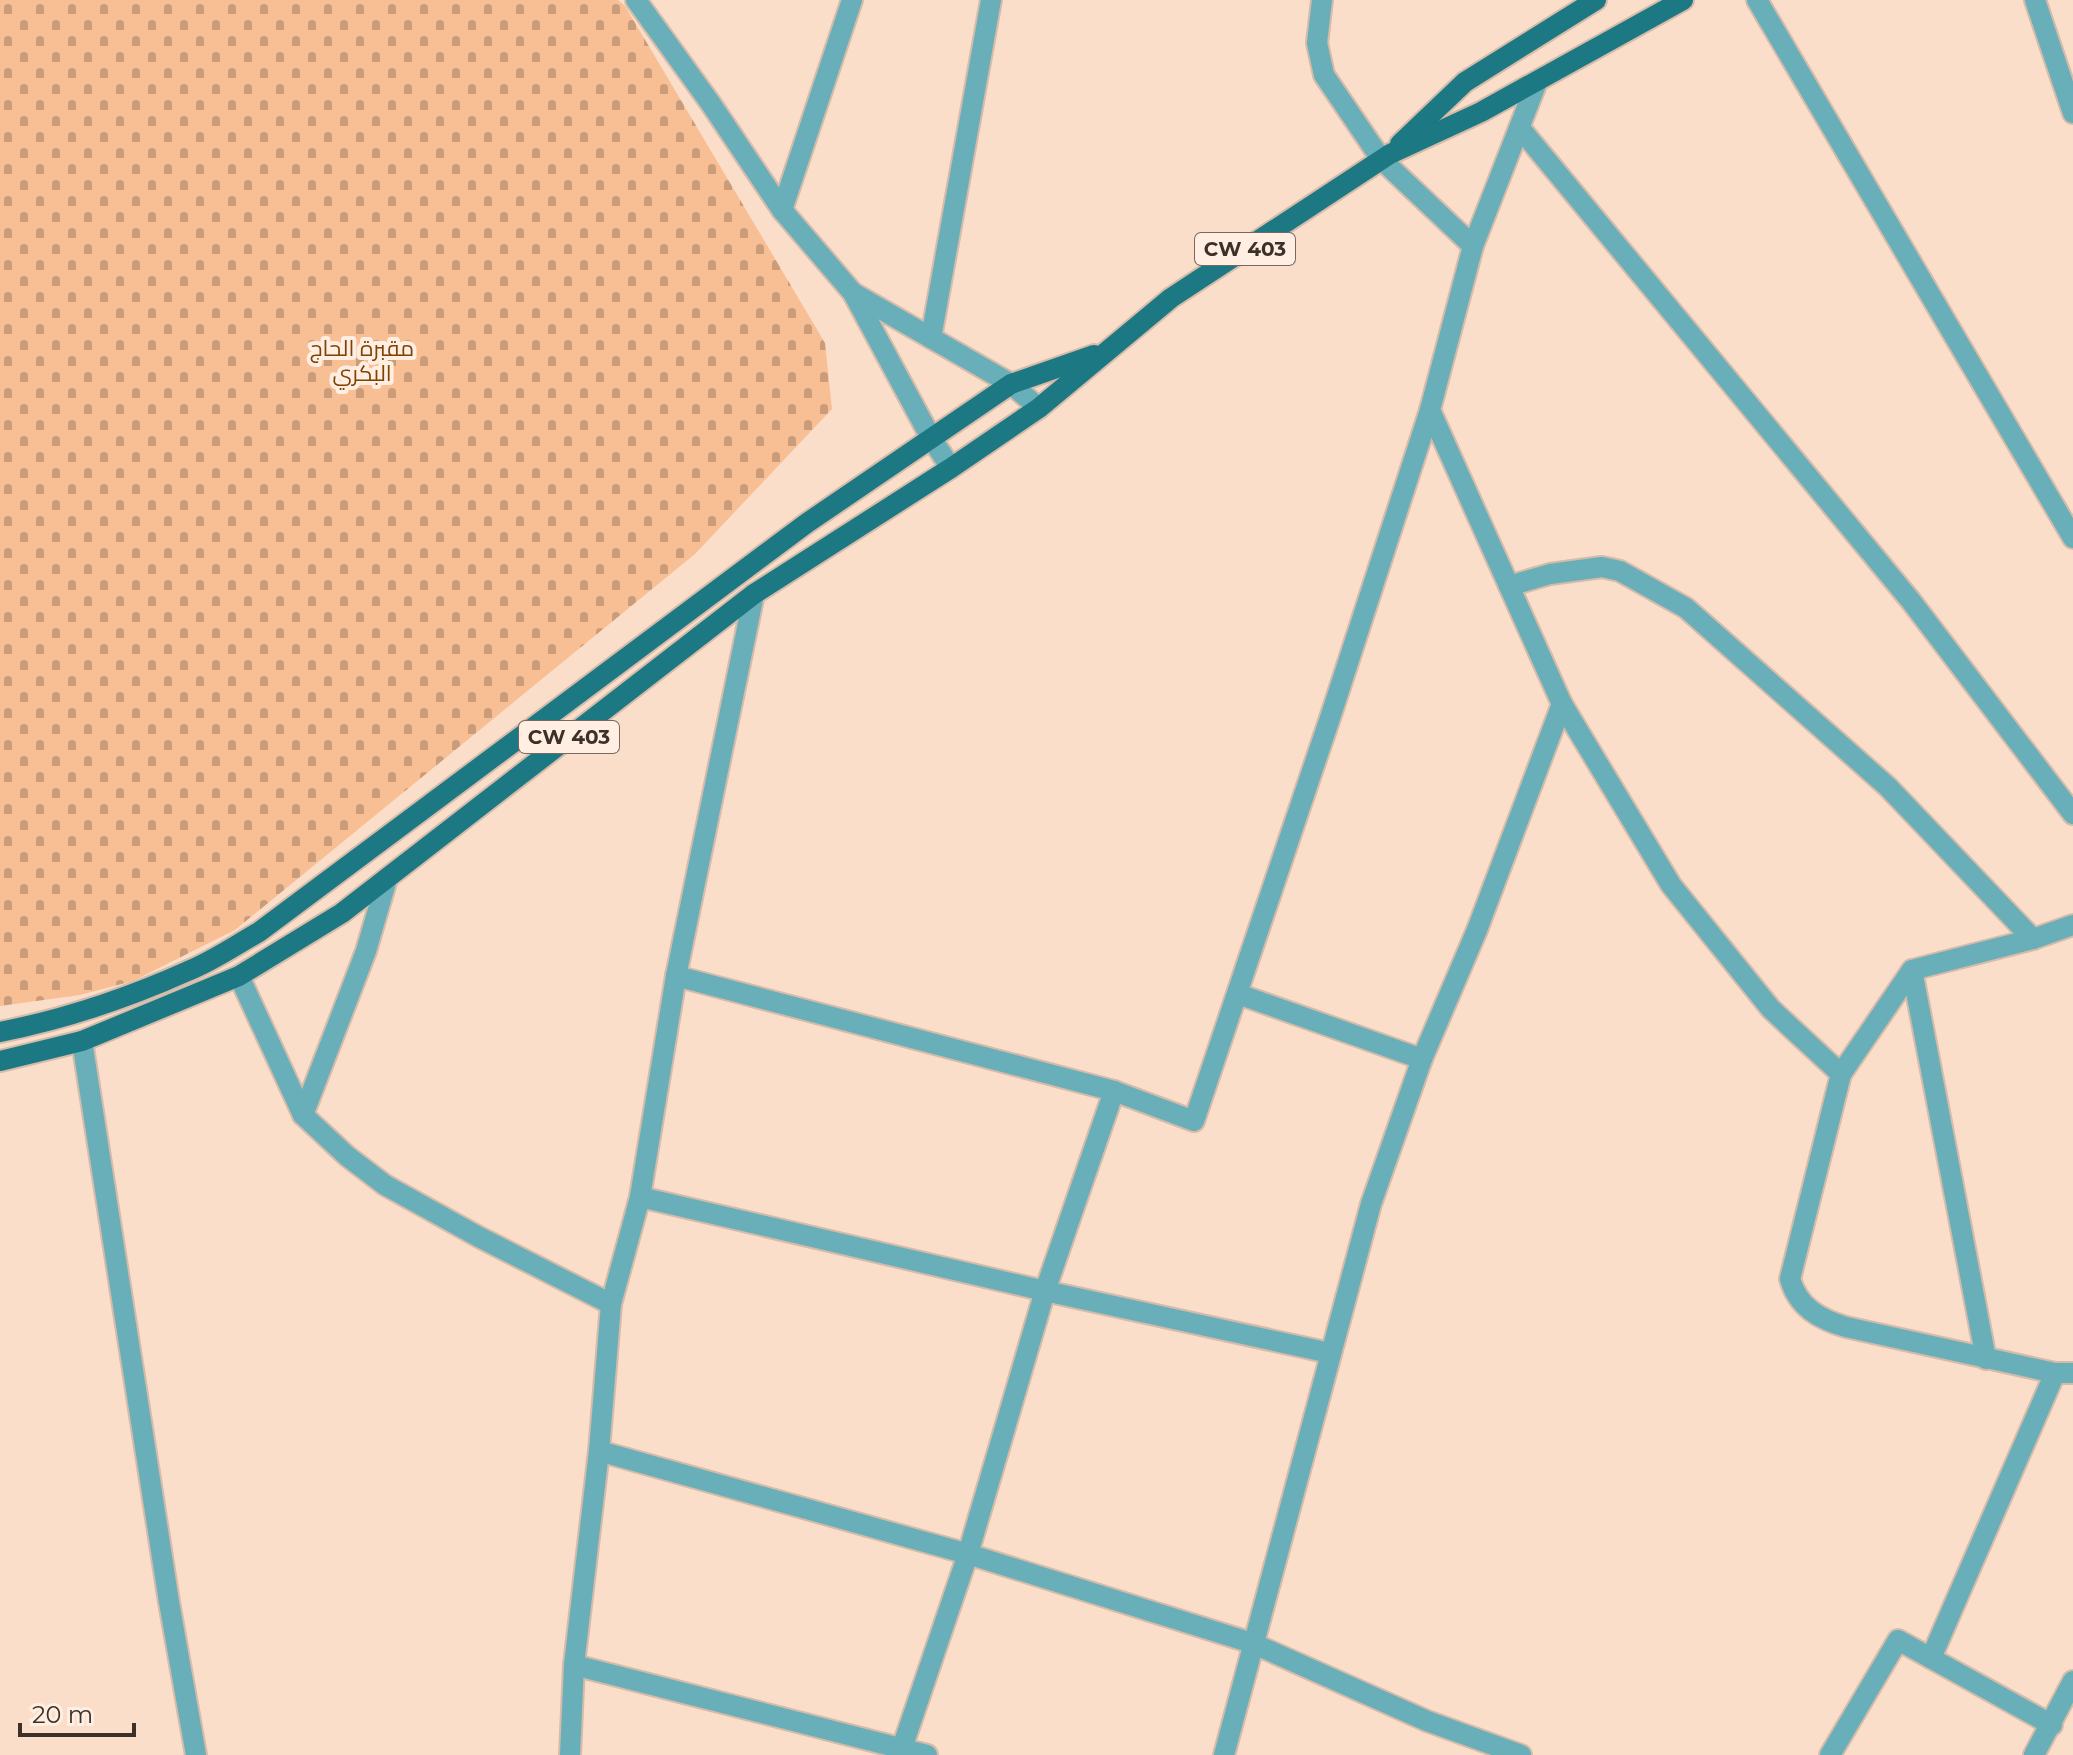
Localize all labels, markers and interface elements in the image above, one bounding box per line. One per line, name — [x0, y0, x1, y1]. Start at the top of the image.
road number: CW 403 — [1195, 233, 1295, 265]
park label: مقبرة الحاج البكري — [310, 335, 414, 390]
road number: CW 403 — [519, 721, 619, 753]
scale bar — [20, 1687, 134, 1737]
text: 20 m — [32, 1700, 93, 1729]

